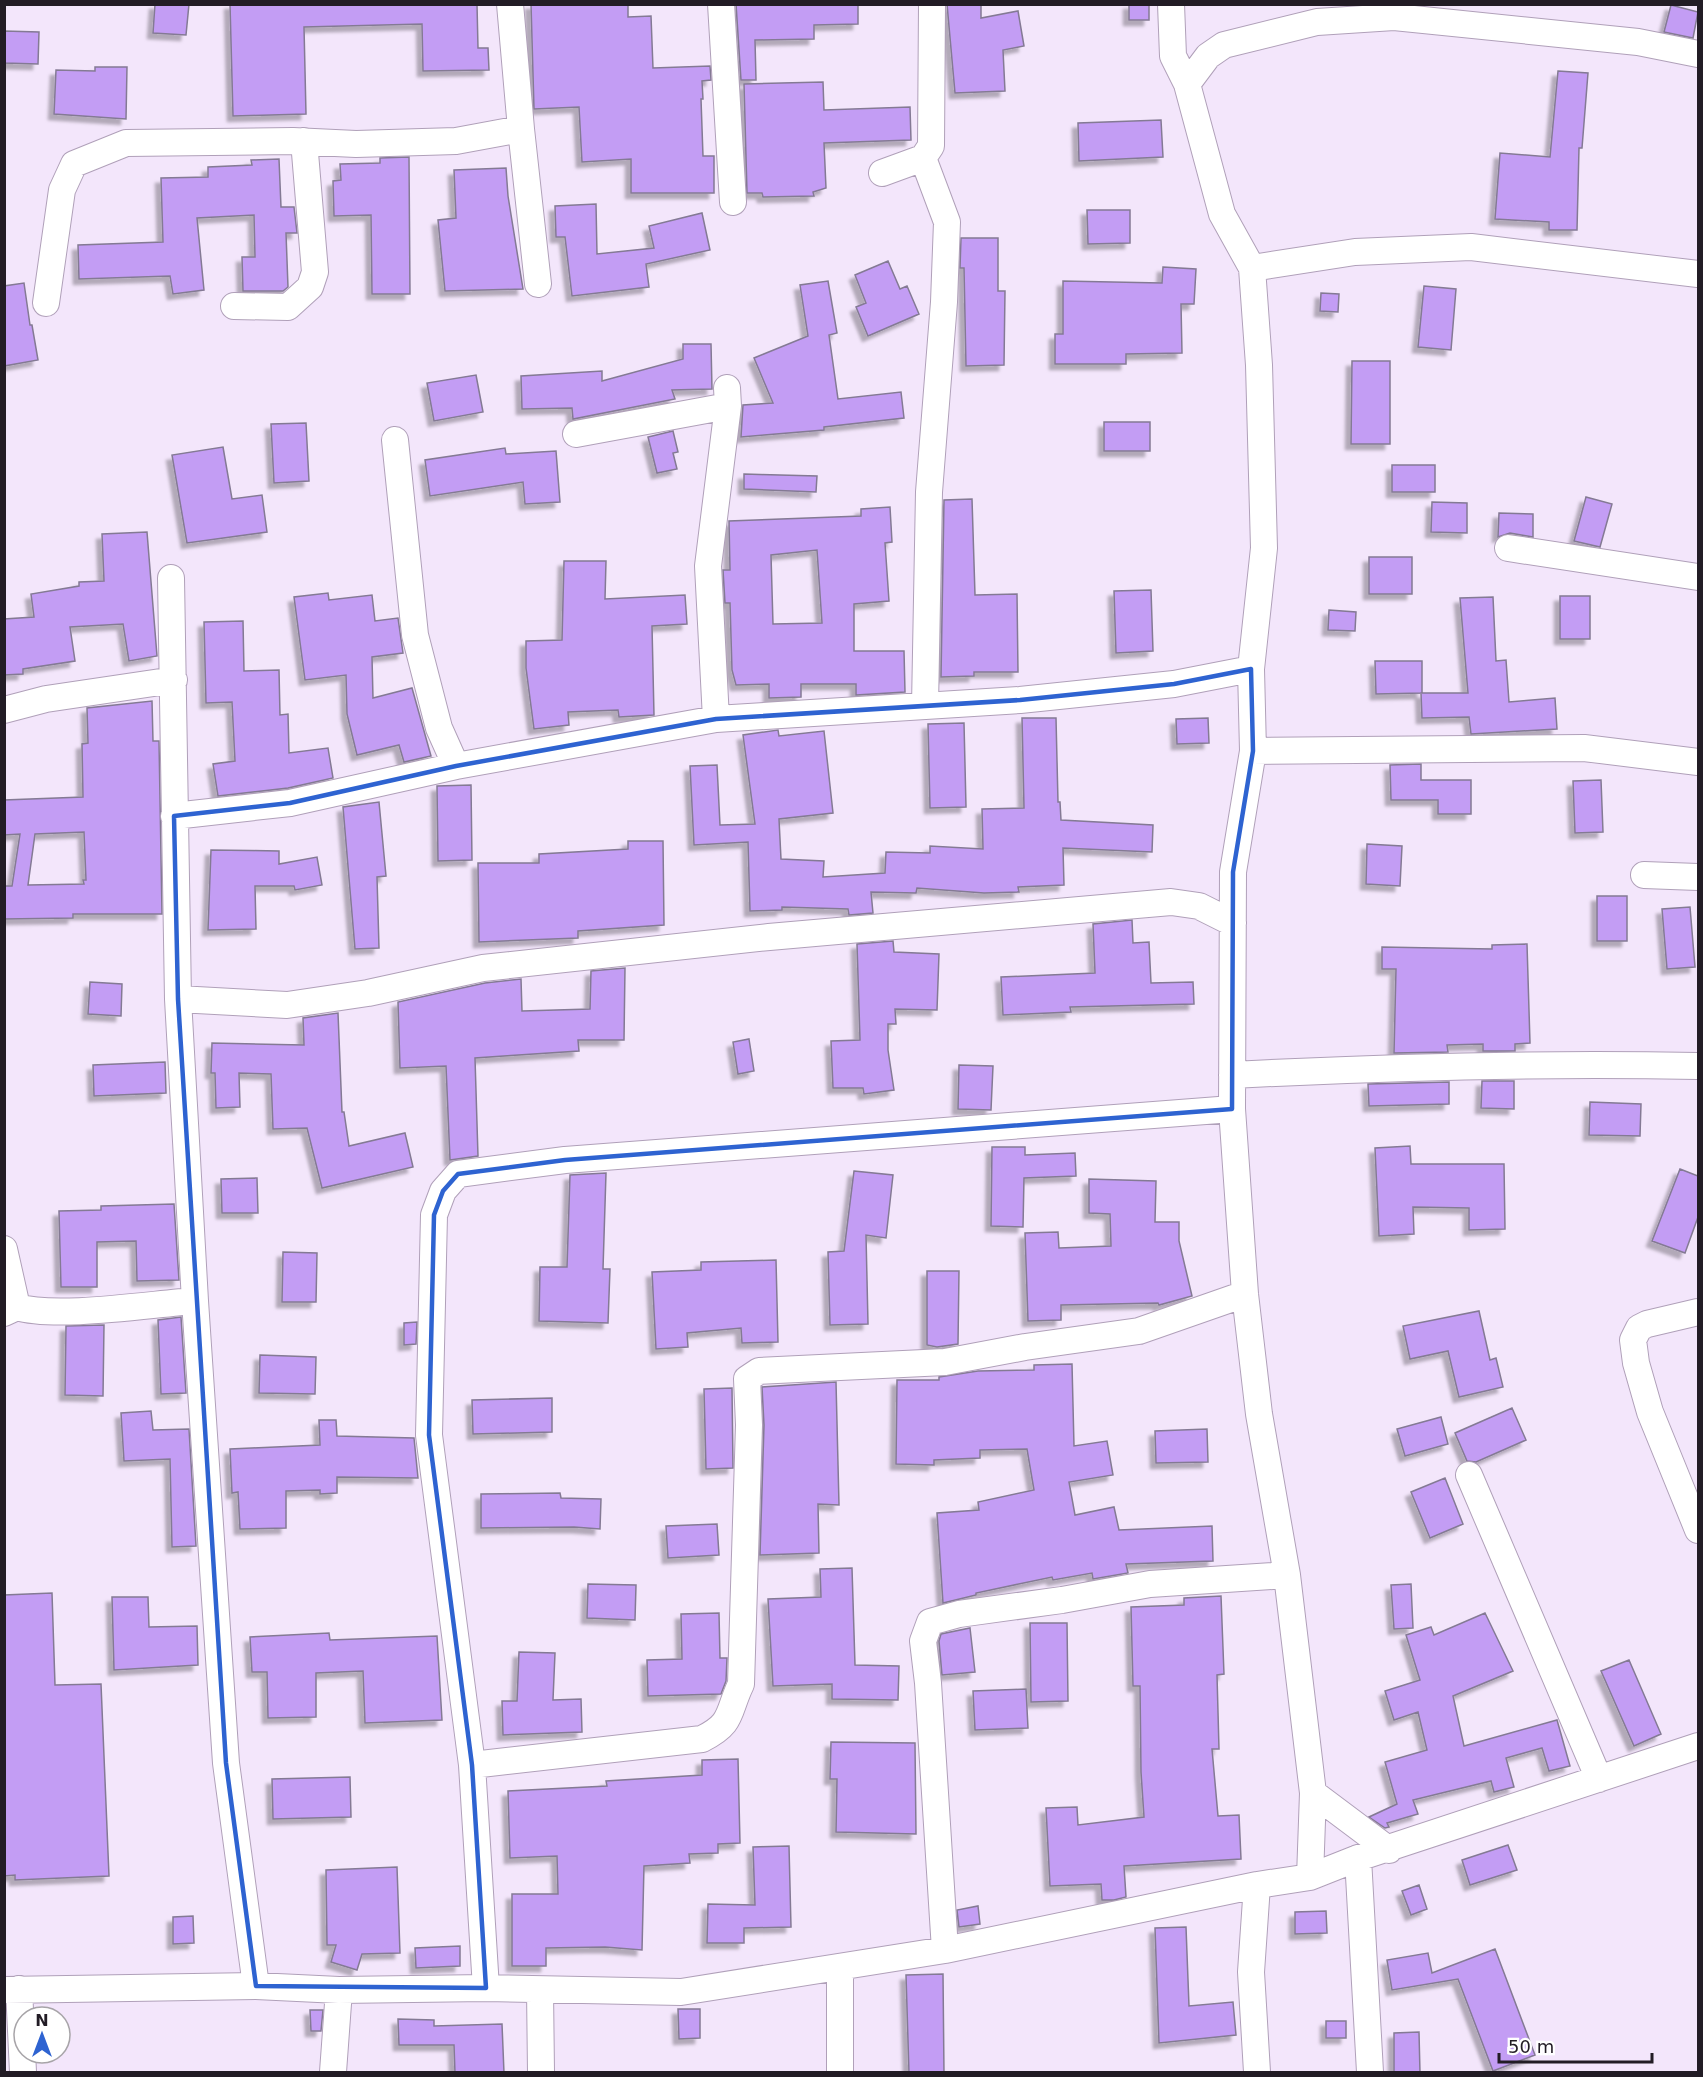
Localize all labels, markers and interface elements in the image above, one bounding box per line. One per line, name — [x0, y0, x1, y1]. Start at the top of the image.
north arrow — [12, 2005, 72, 2065]
text: N — [35, 2011, 49, 2030]
scale bar — [1499, 2026, 1652, 2064]
text: 50 m — [1508, 2036, 1554, 2057]

